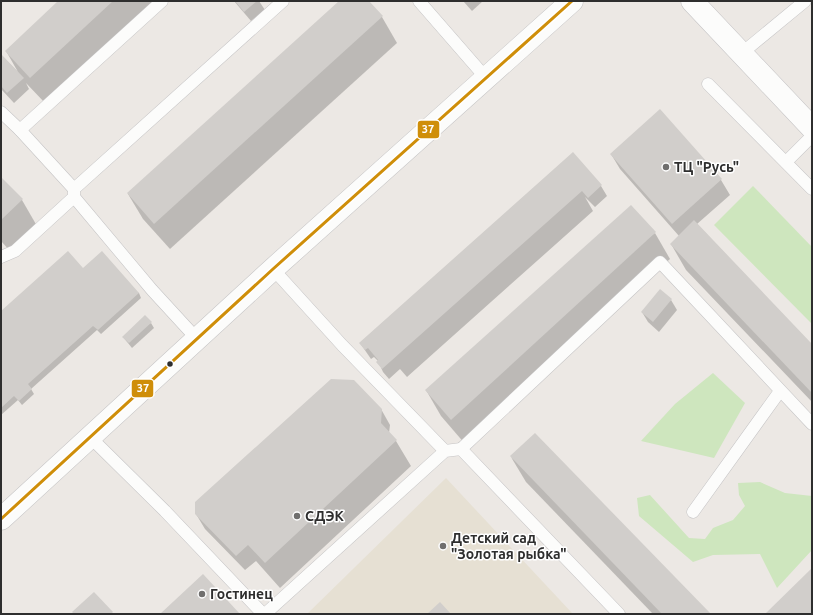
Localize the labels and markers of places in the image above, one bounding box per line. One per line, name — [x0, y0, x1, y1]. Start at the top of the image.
place label: ТЦ "Русь" — [674, 159, 739, 175]
marker: ТЦ "Русь" — [661, 162, 671, 172]
unlabelled marker — [165, 359, 175, 369]
place label: СДЭК — [305, 508, 345, 524]
marker: СДЭК — [292, 511, 302, 521]
place label: Детский сад "Золотая рыбка" — [451, 530, 567, 562]
marker: Детский сад "Золотая рыбка" — [438, 541, 448, 551]
place label: Гостинец — [210, 586, 273, 602]
marker: Гостинец — [197, 589, 207, 599]

